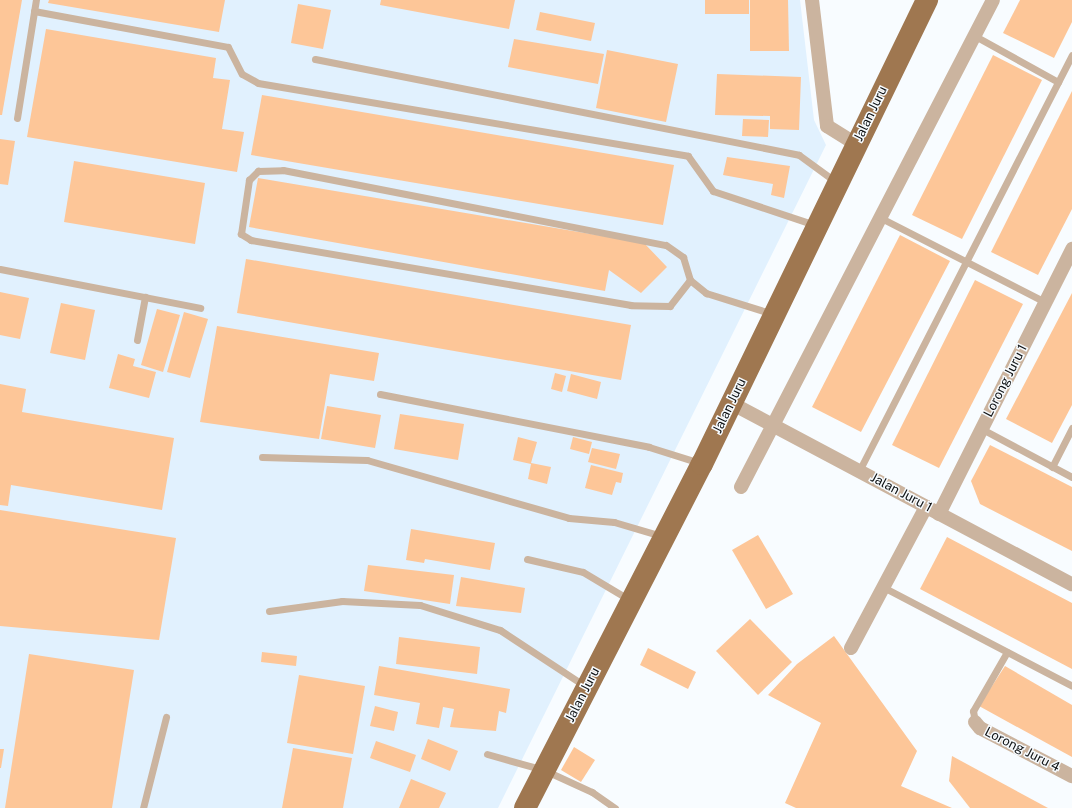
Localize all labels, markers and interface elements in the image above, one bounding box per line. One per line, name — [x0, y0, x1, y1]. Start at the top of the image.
street label: Jalan Juru — [851, 84, 891, 144]
street label: Lorong Juru 1 — [981, 342, 1031, 420]
street label: Jalan Juru — [710, 376, 750, 436]
street label: Jalan Juru 1 — [867, 470, 935, 516]
street label: Jalan Juru — [563, 665, 603, 725]
street label: Lorong Juru 4 — [982, 724, 1062, 776]

